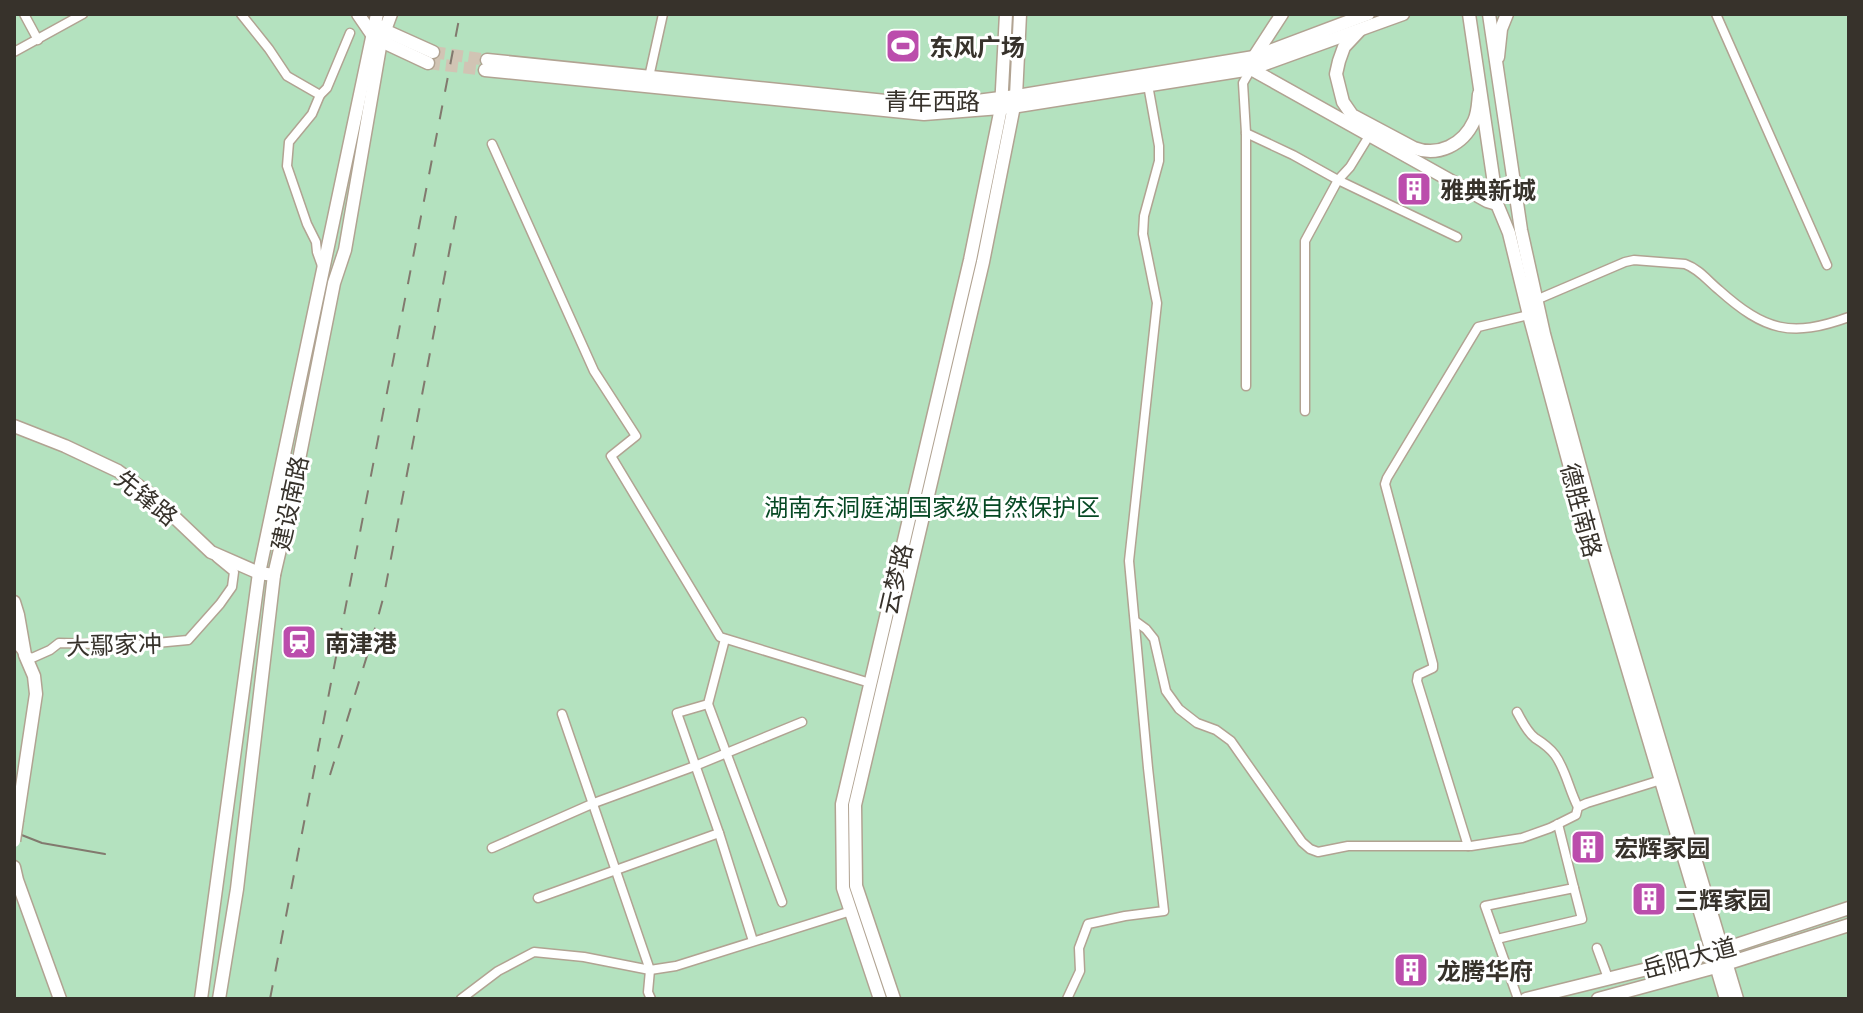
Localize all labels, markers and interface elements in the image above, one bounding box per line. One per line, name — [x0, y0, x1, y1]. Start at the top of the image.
sports icon: 东风广场 — [884, 27, 922, 65]
place label: 东风广场 — [929, 32, 1025, 61]
street label: 青年西路 — [884, 86, 980, 115]
building icon: 雅典新城 — [1395, 170, 1433, 208]
place label: 雅典新城 — [1440, 175, 1536, 204]
street label: 建设南路 — [265, 453, 313, 553]
street label: 德胜南路 — [1556, 460, 1608, 560]
street label: 先锋路 — [110, 463, 184, 531]
park label: 湖南东洞庭湖国家级自然保护区 — [764, 492, 1100, 521]
street label: 云梦路 — [873, 541, 917, 617]
station icon: 南津港 — [280, 623, 318, 661]
street label: 大鄢家冲 — [66, 628, 162, 660]
place label: 南津港 — [325, 628, 397, 657]
building icon: 宏辉家园 — [1569, 828, 1607, 866]
place label: 宏辉家园 — [1614, 833, 1710, 862]
building icon: 三辉家园 — [1630, 880, 1668, 918]
place label: 三辉家园 — [1675, 885, 1771, 914]
street label: 岳阳大道 — [1639, 931, 1739, 983]
building icon: 龙腾华府 — [1392, 951, 1430, 989]
place label: 龙腾华府 — [1437, 956, 1533, 985]

